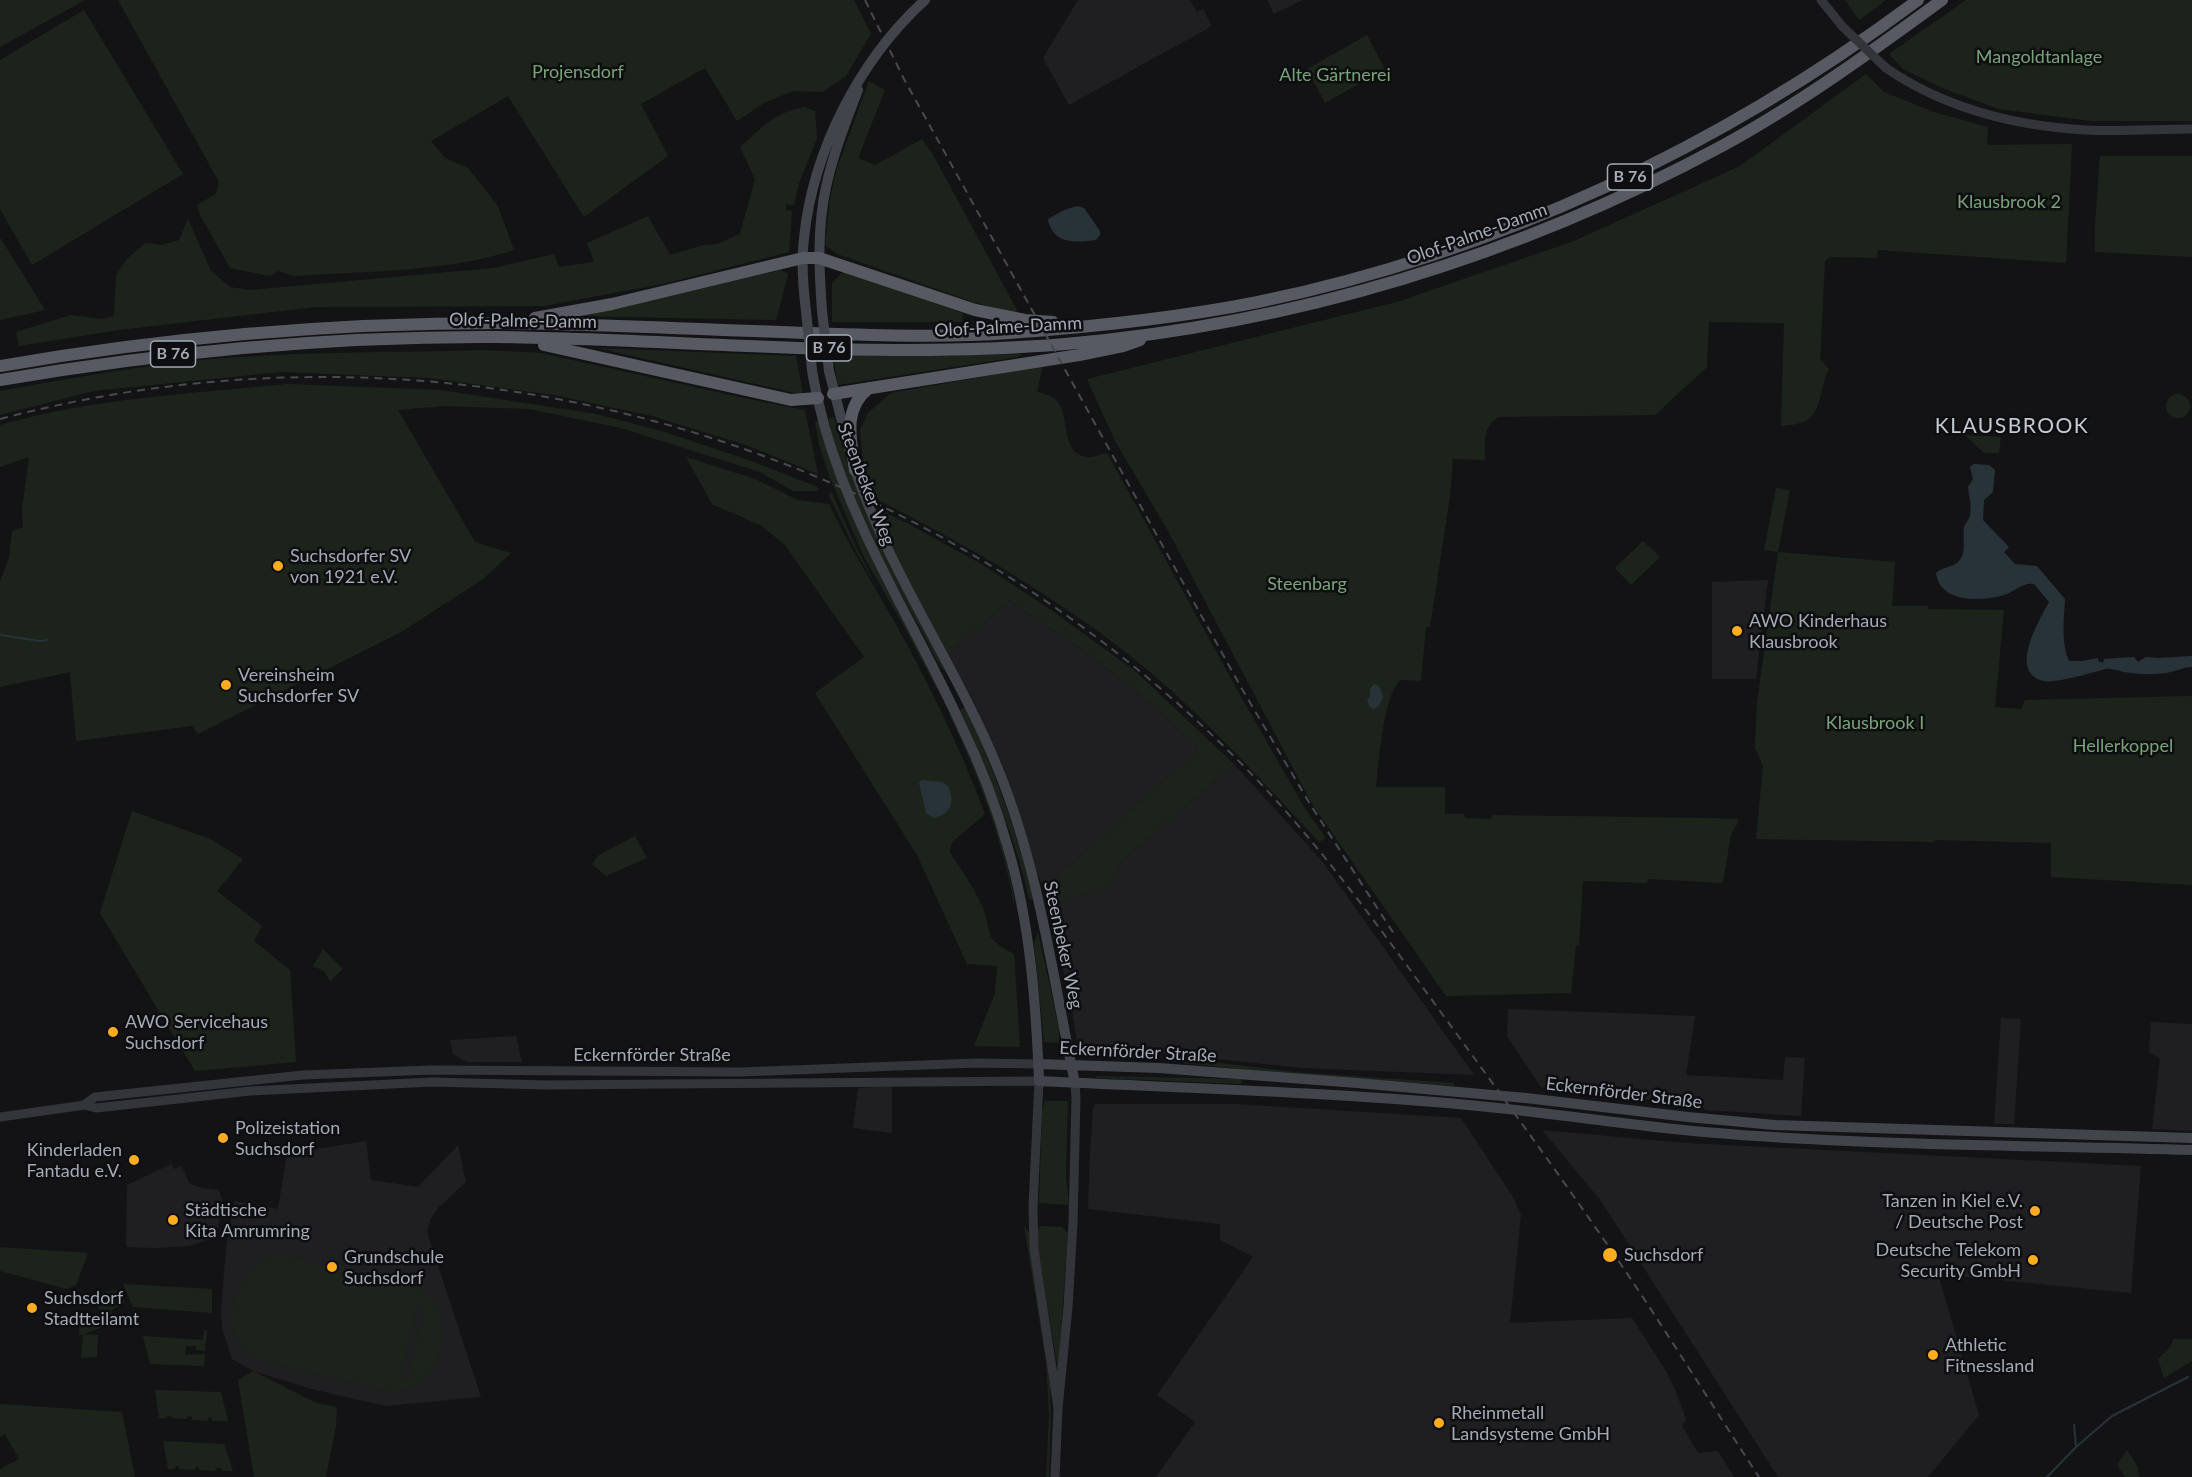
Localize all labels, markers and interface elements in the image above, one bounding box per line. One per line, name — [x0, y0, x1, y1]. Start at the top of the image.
park label: Mangoldtanlage — [1976, 46, 2102, 68]
park label: Projensdorf — [532, 61, 624, 83]
park label: Alte Gärtnerei — [1279, 64, 1391, 86]
road number: B 76 — [1608, 164, 1652, 190]
park label: Klausbrook 2 — [1957, 191, 2061, 213]
street label: Olof-Palme-Damm — [1404, 199, 1550, 269]
street label: Olof-Palme-Damm — [449, 309, 597, 333]
street label: Olof-Palme-Damm — [934, 312, 1082, 342]
road number: B 76 — [806, 335, 852, 361]
road number: B 76 — [150, 341, 195, 367]
district label: KLAUSBROOK — [1935, 413, 2089, 439]
street label: Steenbeker Weg — [833, 419, 899, 549]
place label: Suchsdorfer SV von 1921 e.V. — [290, 545, 411, 588]
marker: Suchsdorfer SV von 1921 e.V. — [271, 559, 285, 573]
park label: Steenbarg — [1267, 573, 1347, 595]
place label: AWO Kinderhaus Klausbrook — [1749, 610, 1887, 652]
marker: AWO Kinderhaus Klausbrook — [1730, 624, 1744, 638]
place label: Vereinsheim Suchsdorfer SV — [238, 664, 359, 706]
marker: Vereinsheim Suchsdorfer SV — [219, 678, 233, 692]
park label: Klausbrook I — [1826, 712, 1924, 734]
park label: Hellerkoppel — [2073, 735, 2173, 757]
street label: Steenbeker Weg — [1039, 879, 1087, 1011]
place label: AWO Servicehaus Suchsdorf — [125, 1011, 268, 1054]
marker: AWO Servicehaus Suchsdorf — [106, 1025, 120, 1039]
street label: Eckernförder Straße — [1059, 1037, 1217, 1067]
street label: Eckernförder Straße — [573, 1044, 731, 1066]
street label: Eckernförder Straße — [1545, 1073, 1703, 1113]
place label: Polizeistation Suchsdorf — [235, 1117, 340, 1160]
marker: Polizeistation Suchsdorf — [216, 1131, 230, 1145]
place label: Kinderladen Fantadu e.V. — [27, 1139, 122, 1182]
marker: Kinderladen Fantadu e.V. — [127, 1153, 141, 1167]
place label: Tanzen in Kiel e.V. / Deutsche Post — [1882, 1190, 2023, 1232]
place label: Städtische Kita Amrumring — [185, 1199, 310, 1242]
marker: Tanzen in Kiel e.V. / Deutsche Post — [2028, 1204, 2042, 1218]
marker: Städtische Kita Amrumring — [166, 1213, 180, 1227]
place label: Deutsche Telekom Security GmbH — [1876, 1239, 2021, 1282]
place label: Suchsdorf — [1624, 1244, 1703, 1266]
place label: Grundschule Suchsdorf — [344, 1246, 444, 1288]
marker: Suchsdorf — [1601, 1246, 1619, 1264]
marker: Deutsche Telekom Security GmbH — [2026, 1253, 2040, 1267]
marker: Grundschule Suchsdorf — [325, 1260, 339, 1274]
place label: Suchsdorf Stadtteilamt — [44, 1287, 139, 1330]
marker: Suchsdorf Stadtteilamt — [25, 1301, 39, 1315]
place label: Athletic Fitnessland — [1945, 1334, 2034, 1376]
marker: Athletic Fitnessland — [1926, 1348, 1940, 1362]
place label: Rheinmetall Landsysteme GmbH — [1451, 1402, 1610, 1444]
marker: Rheinmetall Landsysteme GmbH — [1432, 1416, 1446, 1430]

